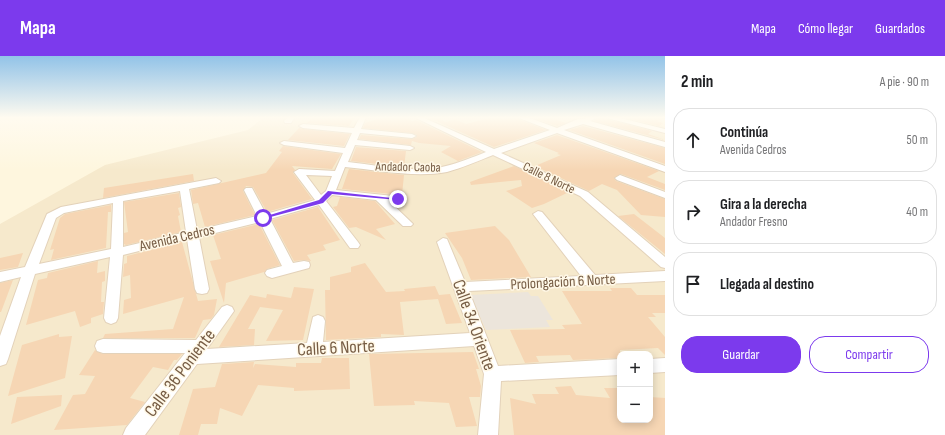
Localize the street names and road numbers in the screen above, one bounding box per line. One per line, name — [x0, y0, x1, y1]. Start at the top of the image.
street label: Andador Caoba — [374, 158, 441, 176]
street label: Calle 8 Norte — [520, 159, 578, 197]
street label: Avenida Cedros — [137, 220, 216, 256]
street label: Prolongación 6 Norte — [510, 270, 616, 294]
street label: Calle 34 Oriente — [448, 277, 500, 373]
street label: Calle 36 Poniente — [140, 325, 220, 421]
street label: Calle 6 Norte — [297, 335, 375, 361]

